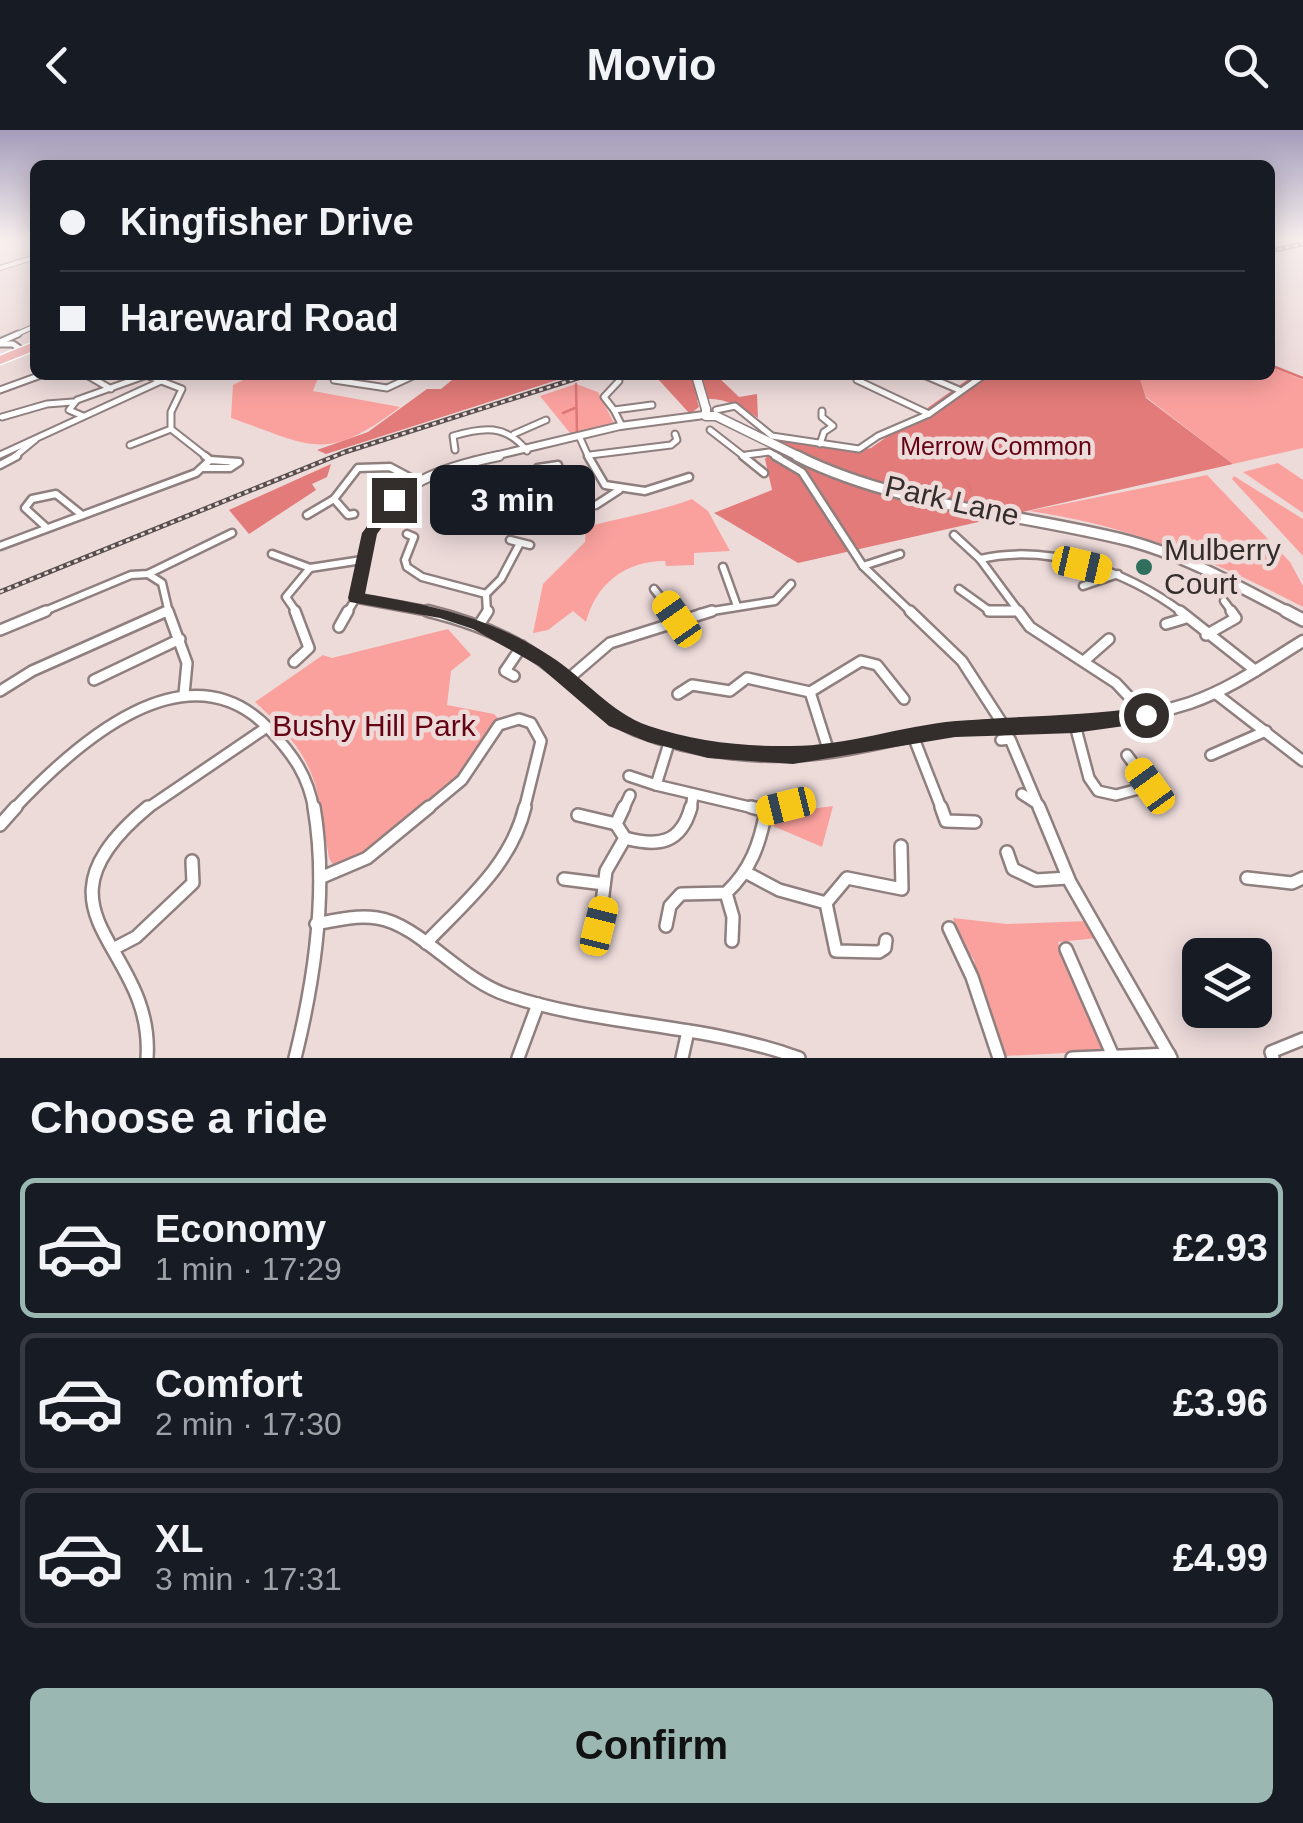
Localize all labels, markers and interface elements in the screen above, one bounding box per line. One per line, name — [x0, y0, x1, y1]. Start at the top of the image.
icon: back — [30, 38, 85, 93]
icon: search — [1218, 38, 1273, 93]
text: Movio — [587, 39, 717, 90]
text: Kingfisher Drive — [120, 201, 414, 243]
text: Hareward Road — [120, 297, 399, 339]
park label: Merrow Common — [900, 432, 1092, 460]
callout: 3 min — [429, 465, 594, 535]
street label: Park Lane — [882, 469, 1022, 532]
route end — [372, 478, 417, 523]
text: 3 min — [471, 482, 554, 518]
place label: Mulberry Court — [1164, 533, 1281, 600]
car — [1049, 544, 1115, 586]
marker: Mulberry Court — [1133, 556, 1155, 578]
car — [648, 586, 706, 652]
route start — [1124, 693, 1169, 738]
park label: Bushy Hill Park — [272, 709, 477, 742]
car — [1120, 753, 1180, 819]
car — [753, 784, 819, 828]
car — [577, 893, 621, 959]
map controls — [1182, 938, 1272, 1028]
button: layers — [1182, 938, 1272, 1028]
text: Choose a ride — [30, 1092, 328, 1143]
icon: car — [35, 1203, 125, 1293]
text: Economy — [155, 1208, 326, 1250]
text: £2.93 — [1173, 1227, 1268, 1269]
text: 1 min · 17:29 — [155, 1251, 342, 1287]
icon: car — [35, 1358, 125, 1448]
text: Comfort — [155, 1363, 303, 1405]
text: £3.96 — [1173, 1382, 1268, 1424]
text: 2 min · 17:30 — [155, 1406, 342, 1442]
icon: car — [35, 1513, 125, 1603]
text: XL — [155, 1518, 204, 1560]
text: £4.99 — [1173, 1537, 1268, 1579]
text: 3 min · 17:31 — [155, 1561, 342, 1597]
button: Confirm — [30, 1688, 1273, 1803]

